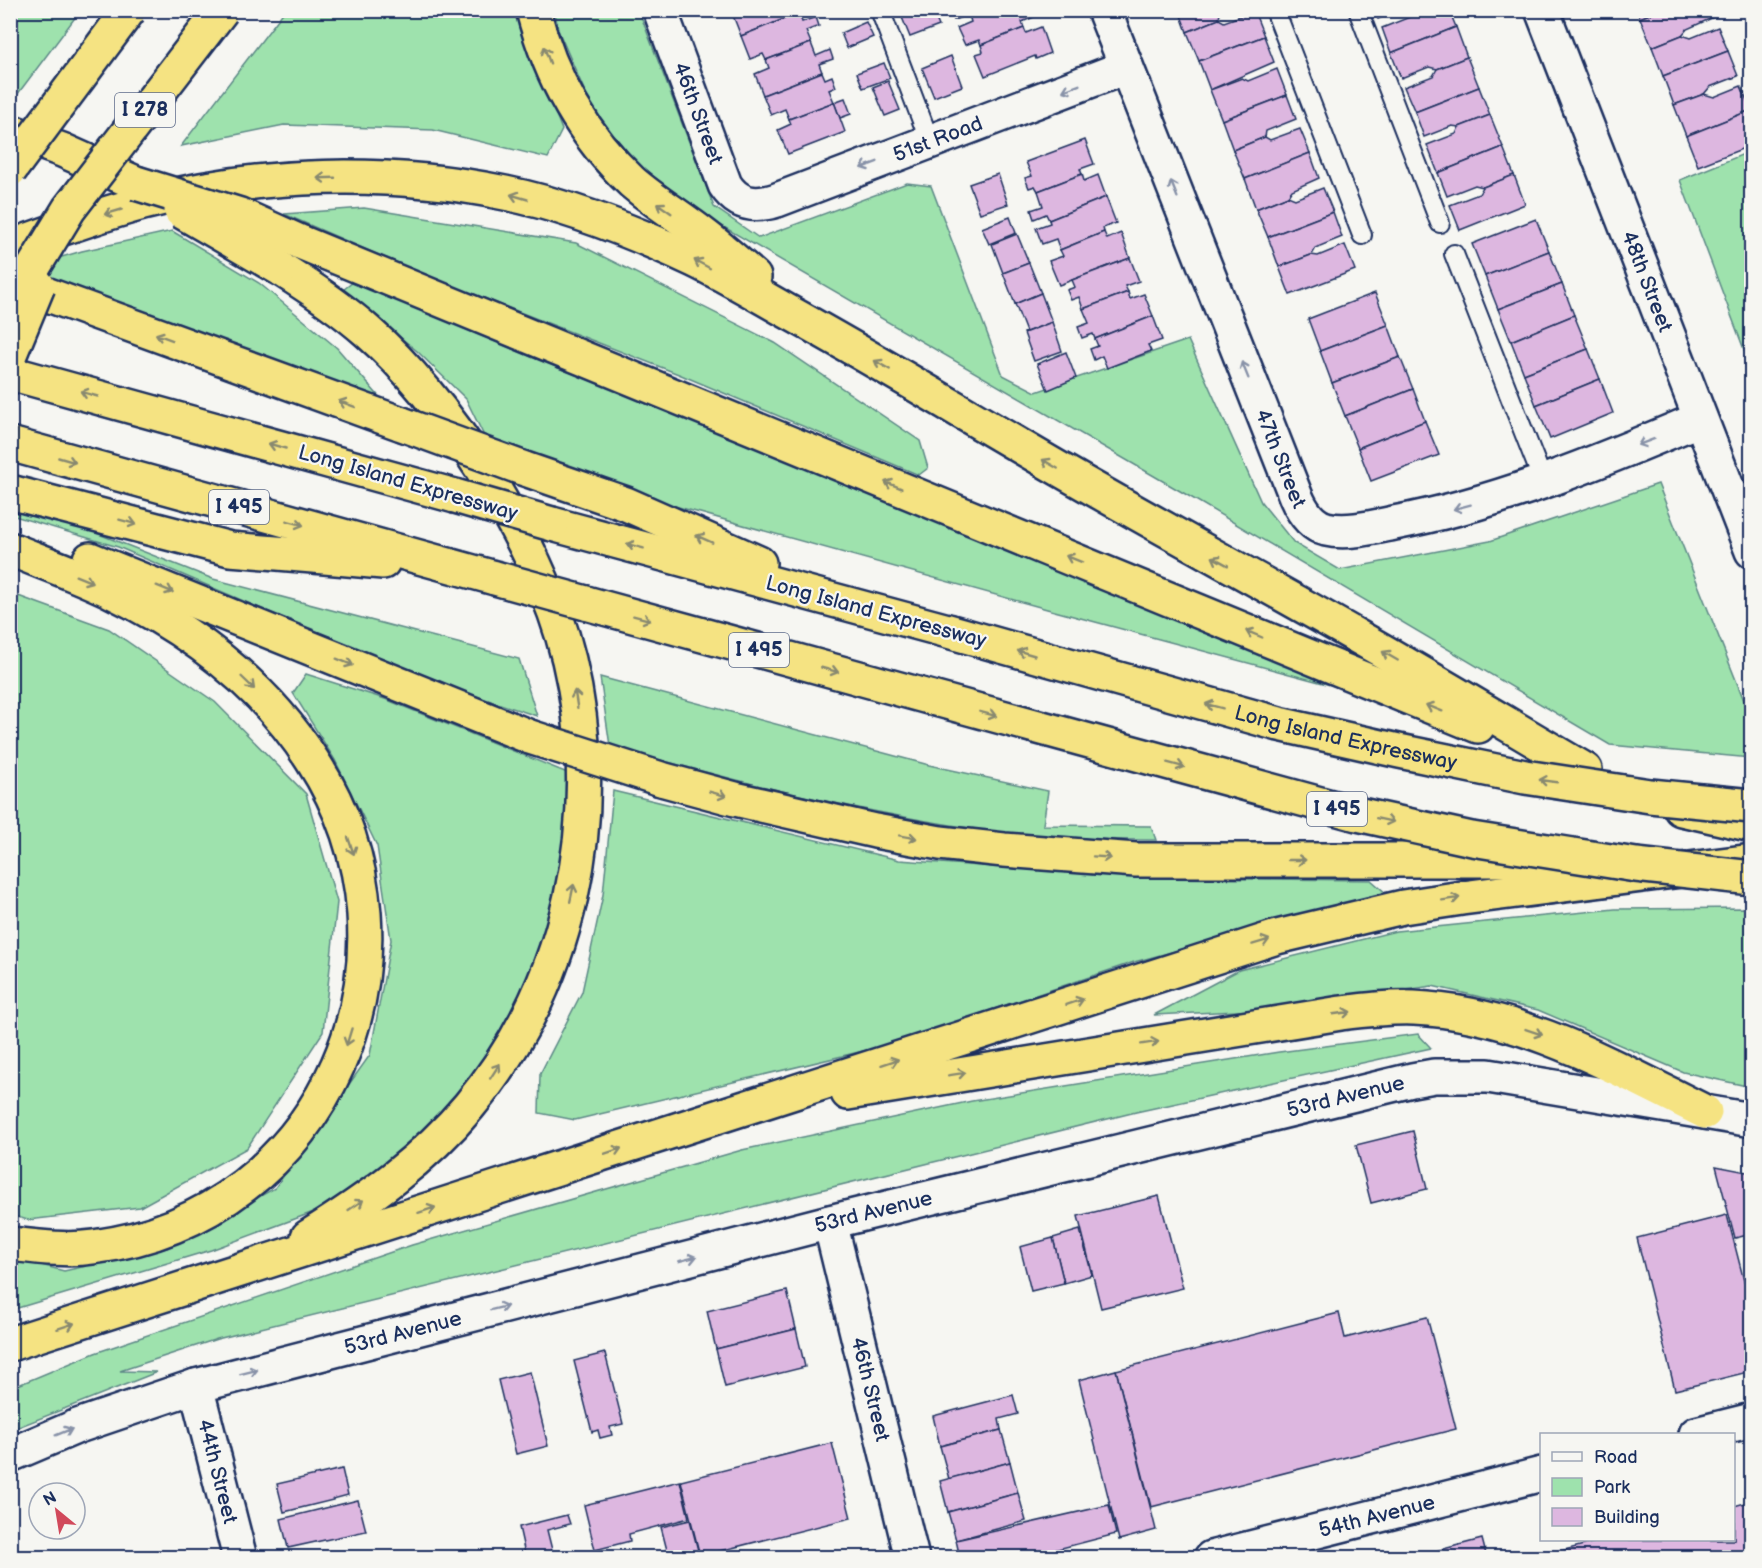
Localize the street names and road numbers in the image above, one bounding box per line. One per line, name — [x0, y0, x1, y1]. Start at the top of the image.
street label: 46th Street — [668, 59, 729, 168]
road number: I 278 — [115, 93, 175, 127]
street label: 51st Road — [890, 110, 986, 167]
street label: 48th Street — [1616, 227, 1678, 336]
street label: 47th Street — [1250, 405, 1312, 513]
street label: Long Island Expressway — [295, 440, 521, 526]
road number: I 495 — [209, 490, 269, 524]
street label: Long Island Expressway — [763, 571, 990, 654]
road number: I 495 — [729, 633, 789, 667]
street label: Long Island Expressway — [1232, 700, 1460, 775]
road number: I 495 — [1307, 792, 1367, 826]
street label: 53rd Avenue — [1284, 1070, 1407, 1123]
street label: 53rd Avenue — [812, 1185, 935, 1238]
street label: 53rd Avenue — [341, 1305, 464, 1360]
street label: 46th Street — [846, 1334, 896, 1444]
street label: 44th Street — [192, 1416, 243, 1527]
street label: 54th Avenue — [1316, 1489, 1438, 1543]

